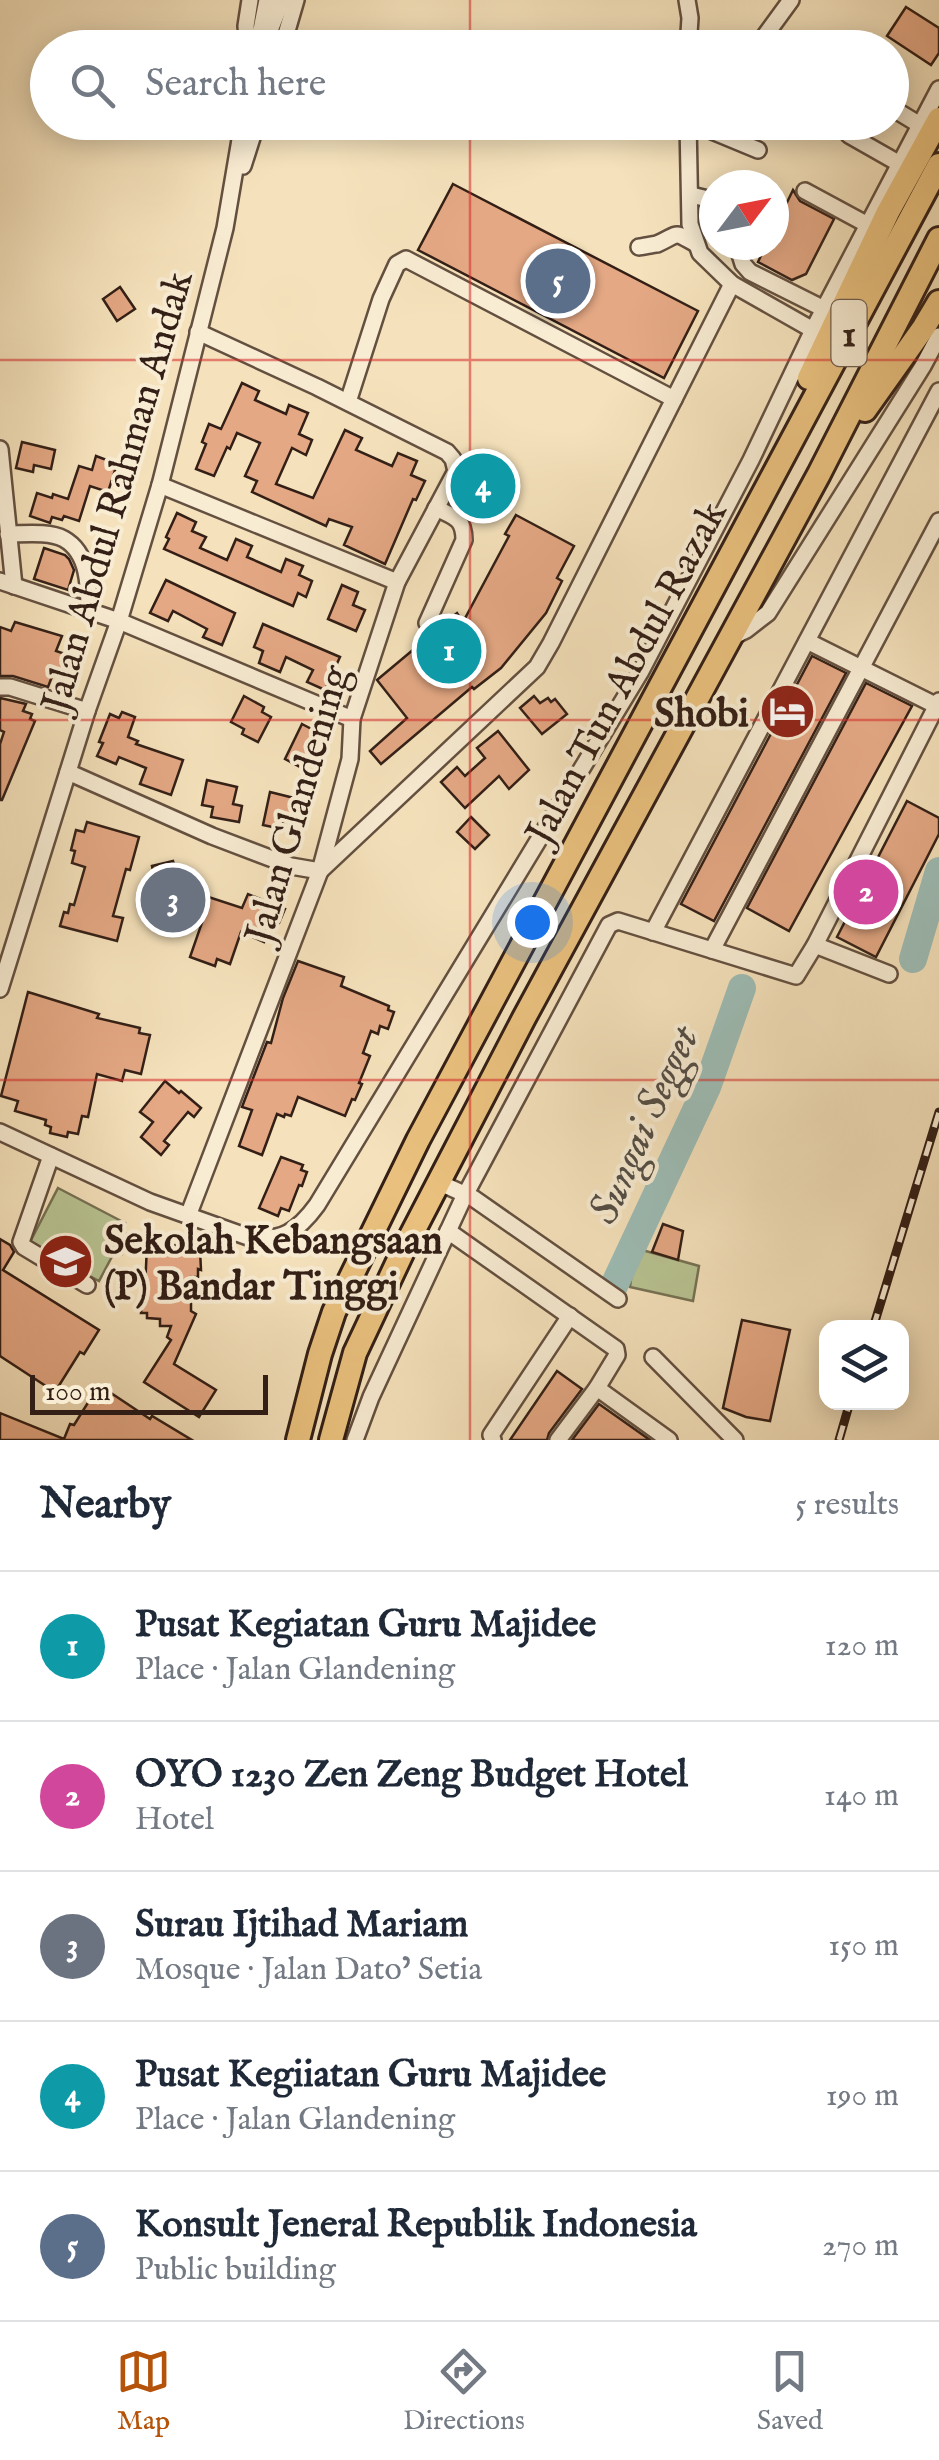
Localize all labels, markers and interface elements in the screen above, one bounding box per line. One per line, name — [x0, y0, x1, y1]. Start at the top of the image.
search box — [30, 30, 909, 140]
icon: search — [65, 58, 120, 113]
text: Search here — [145, 61, 326, 109]
north arrow — [699, 170, 789, 260]
pin: 5 — [526, 244, 590, 318]
street label: Jalan Abdul Rahman Andak — [31, 265, 207, 722]
road number: 1 — [832, 300, 866, 366]
pin: 4 — [450, 448, 516, 524]
street label: Jalan Tun Abdul Razak — [514, 492, 741, 858]
pin: 1 — [416, 614, 482, 688]
street label: Jalan Glandening — [234, 659, 364, 954]
hotel icon: Shobi — [758, 682, 818, 742]
place label: Shobi — [654, 690, 749, 741]
pin: 2 — [834, 854, 898, 930]
pin: 3 — [140, 862, 206, 938]
your location — [507, 897, 558, 948]
water label: Sungai Segget — [578, 1017, 714, 1233]
place label: Sekolah Kebangsaan (P) Bandar Tinggi — [104, 1217, 443, 1314]
school or university icon: Sekolah Kebangsaan (P) Bandar Tinggi — [35, 1232, 95, 1292]
map controls — [819, 1320, 909, 1410]
button: layers — [819, 1320, 909, 1410]
scale bar — [30, 1370, 268, 1414]
text: 100 m — [45, 1375, 111, 1410]
text: Nearby — [40, 1479, 171, 1532]
text: 5 results — [795, 1485, 899, 1526]
text: Pusat Kegiatan Guru Majidee — [135, 1602, 596, 1650]
text: 1 — [67, 1626, 78, 1667]
text: 120 m — [825, 1626, 899, 1667]
text: Place · Jalan Glandening — [135, 1650, 455, 1691]
text: OYO 1230 Zen Zeng Budget Hotel — [135, 1752, 688, 1800]
text: 2 — [65, 1776, 80, 1817]
text: 140 m — [824, 1776, 899, 1817]
text: Hotel — [135, 1800, 214, 1841]
text: Surau Ijtihad Mariam — [135, 1902, 468, 1950]
text: 3 — [67, 1926, 78, 1967]
text: 150 m — [828, 1926, 899, 1967]
text: Mosque · Jalan Dato’ Setia — [135, 1950, 482, 1991]
text: Pusat Kegiiatan Guru Majidee — [135, 2052, 606, 2100]
text: 4 — [65, 2076, 80, 2117]
text: 190 m — [826, 2076, 899, 2117]
text: Place · Jalan Glandening — [135, 2100, 455, 2141]
text: Konsult Jeneral Republik Indonesia — [135, 2202, 697, 2250]
text: 5 — [67, 2226, 78, 2267]
text: 270 m — [822, 2226, 899, 2267]
text: Public building — [135, 2250, 336, 2291]
tab: Map — [116, 2344, 171, 2439]
tab: Directions — [403, 2344, 525, 2439]
tab: Saved — [757, 2344, 823, 2439]

